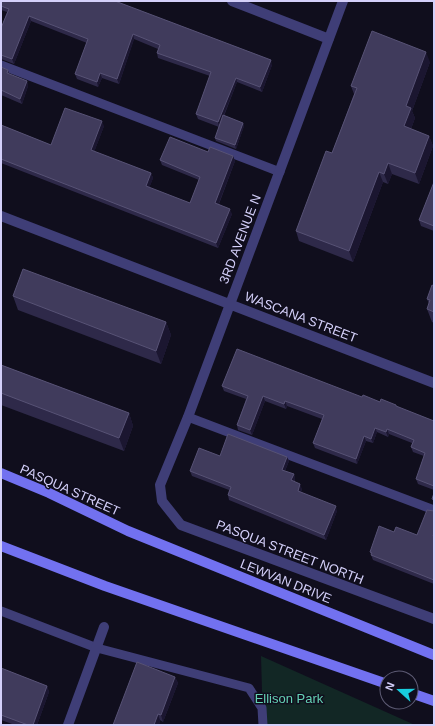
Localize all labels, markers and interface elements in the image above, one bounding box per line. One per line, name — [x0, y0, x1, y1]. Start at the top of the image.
street label: 3RD AVENUE N — [216, 192, 264, 286]
street label: WASCANA STREET — [243, 289, 359, 345]
street label: PASQUA STREET — [18, 461, 122, 519]
street label: PASQUA STREET NORTH — [214, 517, 366, 587]
street label: LEWVAN DRIVE — [238, 556, 334, 606]
north arrow — [379, 670, 419, 710]
text: N — [383, 681, 397, 692]
park label: Ellison Park — [255, 691, 324, 706]

